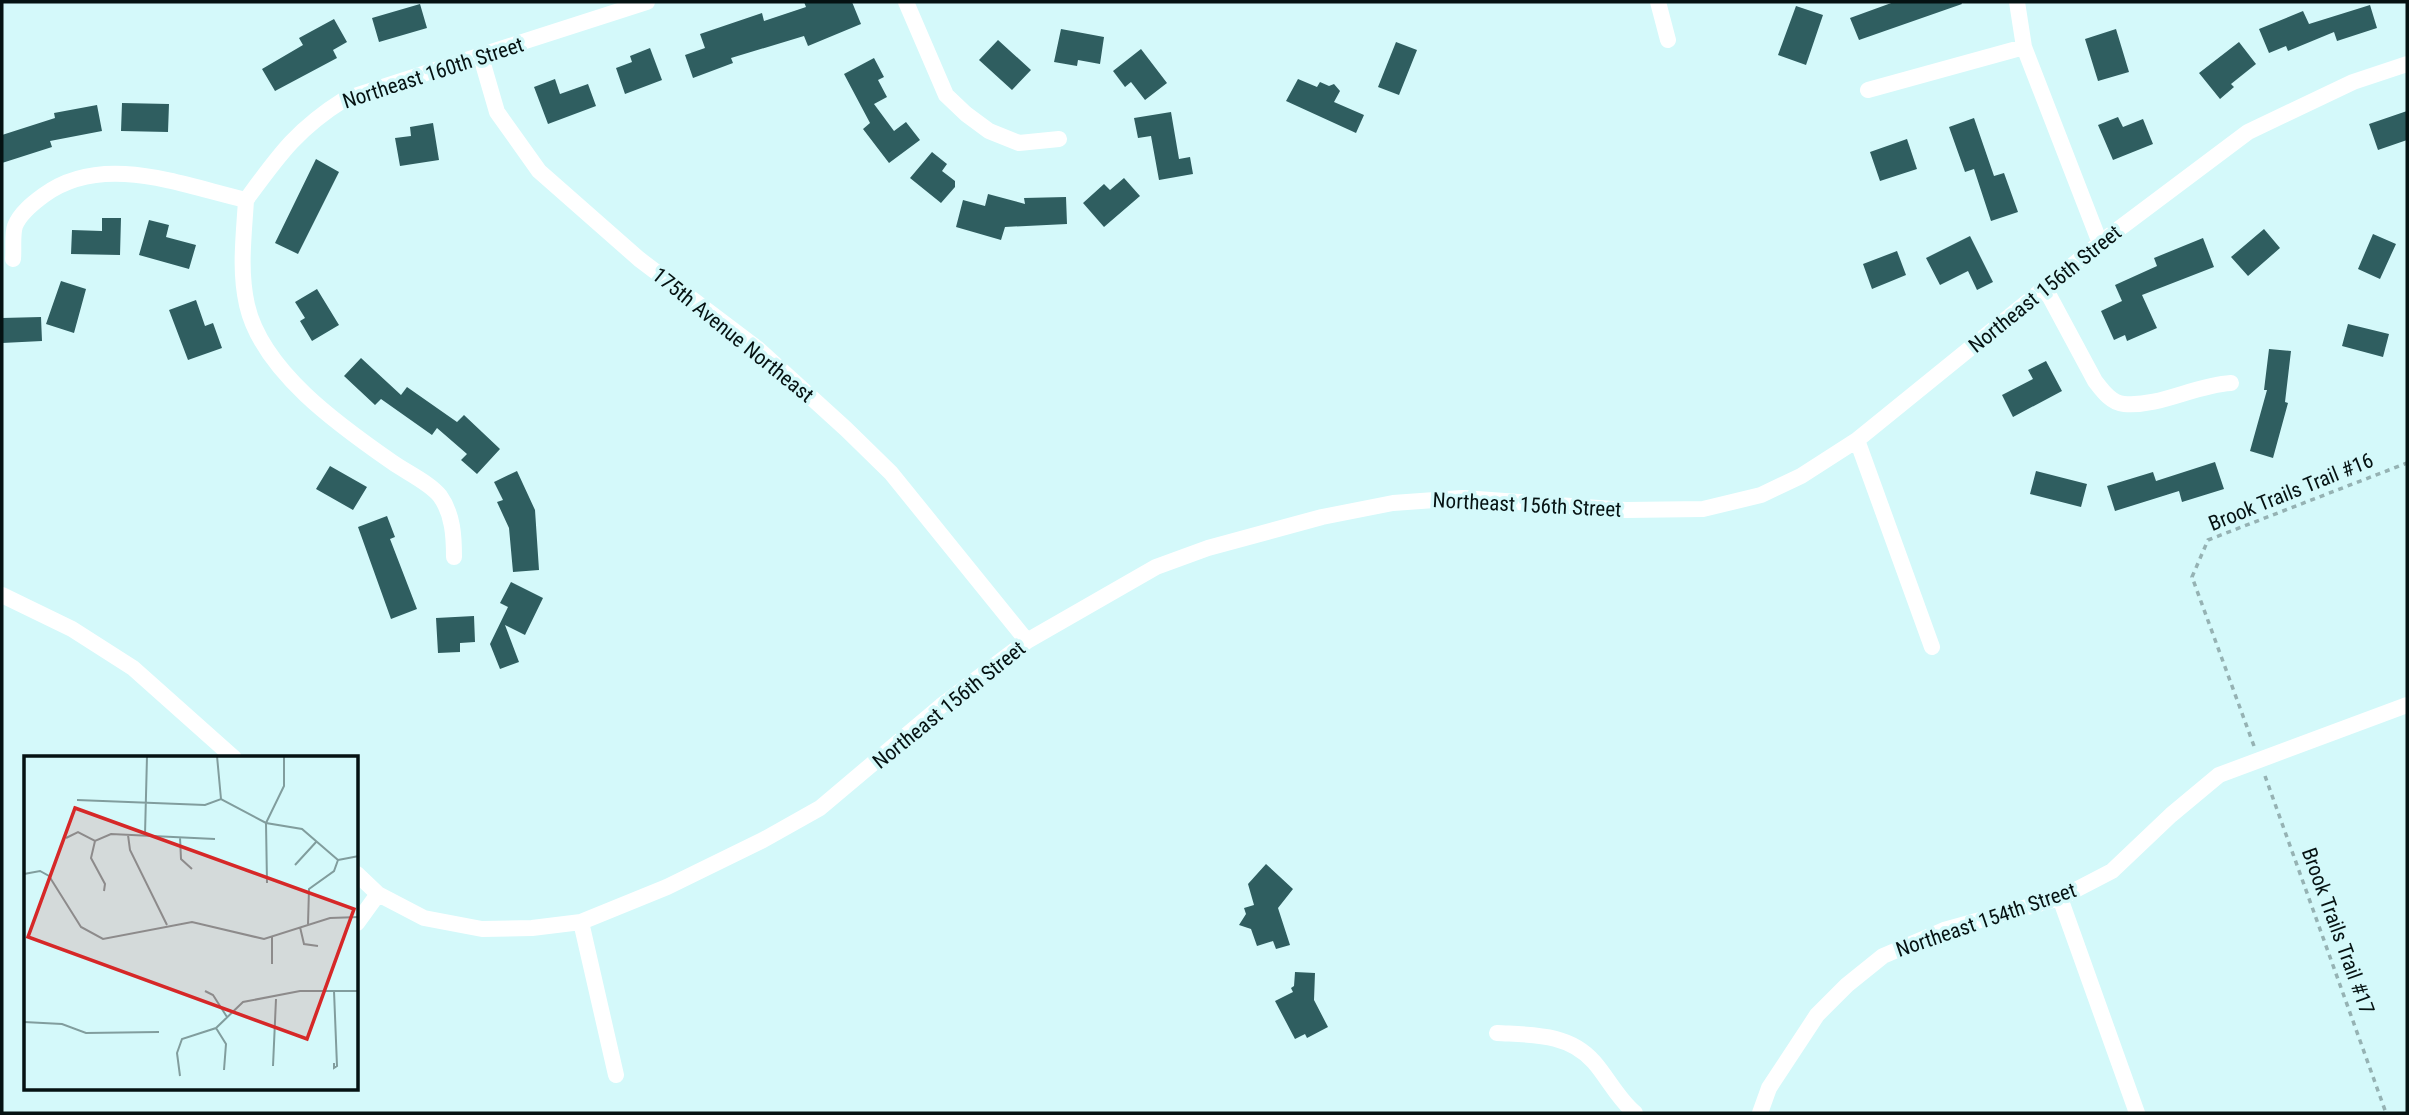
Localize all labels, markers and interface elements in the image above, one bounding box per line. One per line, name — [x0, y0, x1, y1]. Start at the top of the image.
street label: Northeast 160th Street — [339, 32, 527, 114]
street label: Northeast 156th Street — [1964, 220, 2126, 358]
street label: 175th Avenue Northeast — [648, 263, 818, 407]
street label: Brook Trails Trail #16 — [2205, 448, 2377, 536]
street label: Northeast 156th Street — [1432, 488, 1622, 522]
street label: Northeast 156th Street — [868, 636, 1030, 774]
inset map — [24, 756, 359, 1090]
street label: Brook Trails Trail #17 — [2297, 845, 2379, 1017]
street label: Northeast 154th Street — [1893, 878, 2079, 962]

